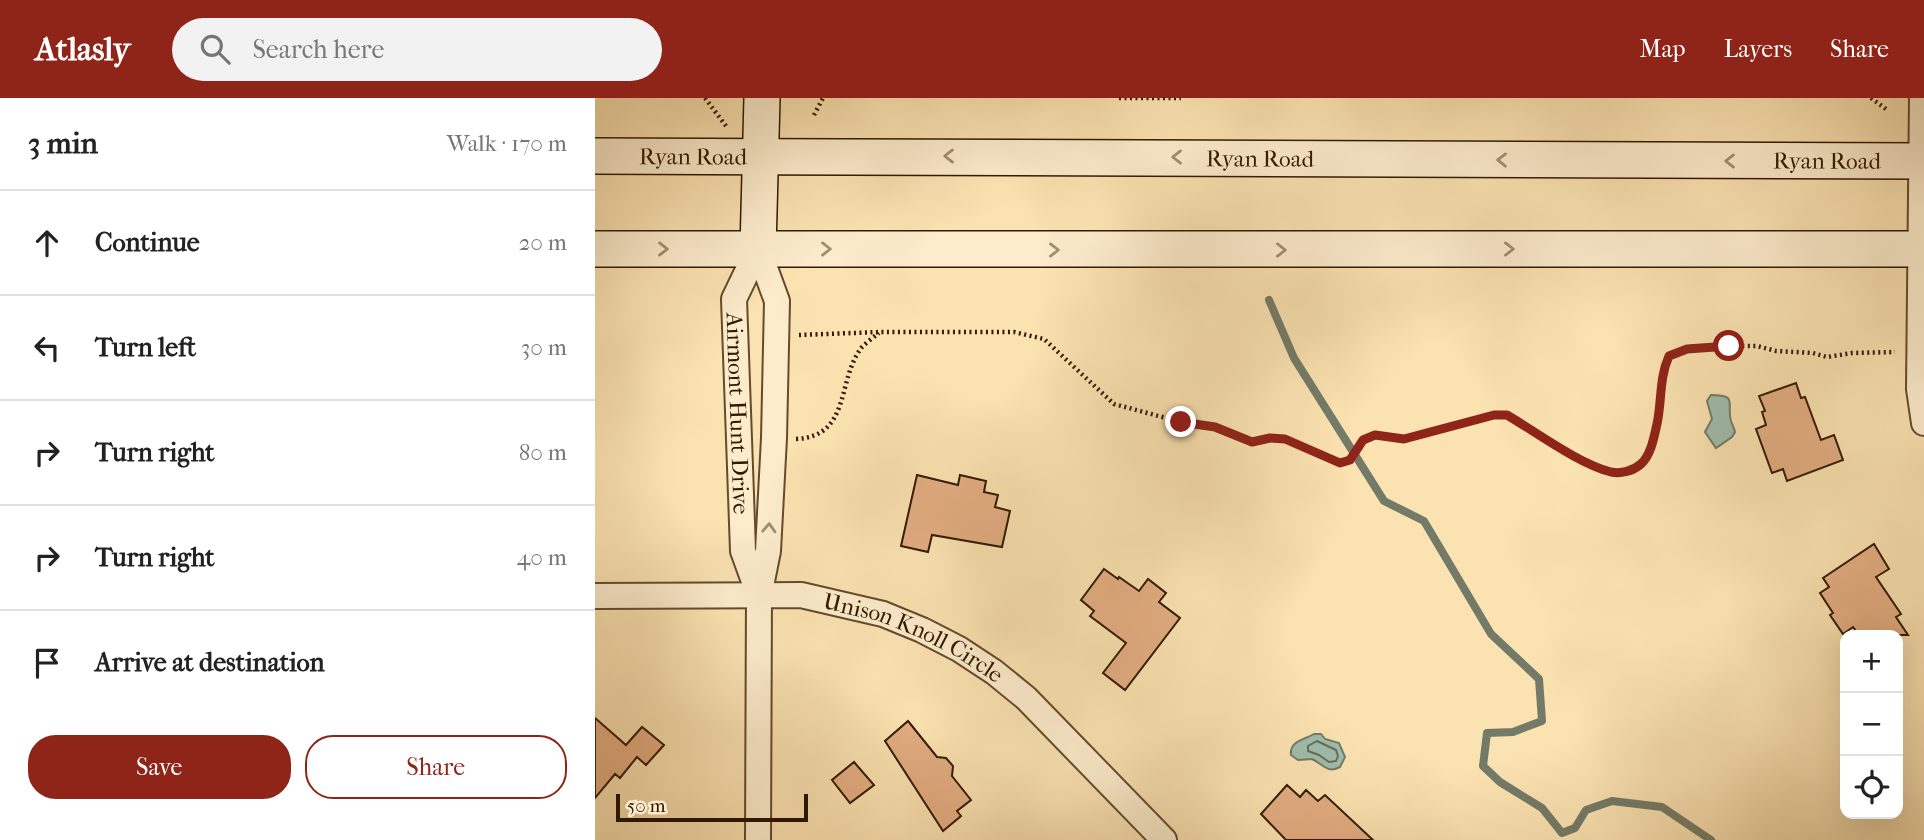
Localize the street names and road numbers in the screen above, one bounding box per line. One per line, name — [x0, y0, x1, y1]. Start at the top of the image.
street label: Ryan Road — [639, 143, 748, 170]
street label: Ryan Road — [1206, 145, 1315, 172]
street label: Ryan Road — [1773, 147, 1882, 174]
street label: Airmont Hunt Drive — [721, 311, 755, 515]
street label: Unison Knoll Circle — [821, 587, 1009, 688]

